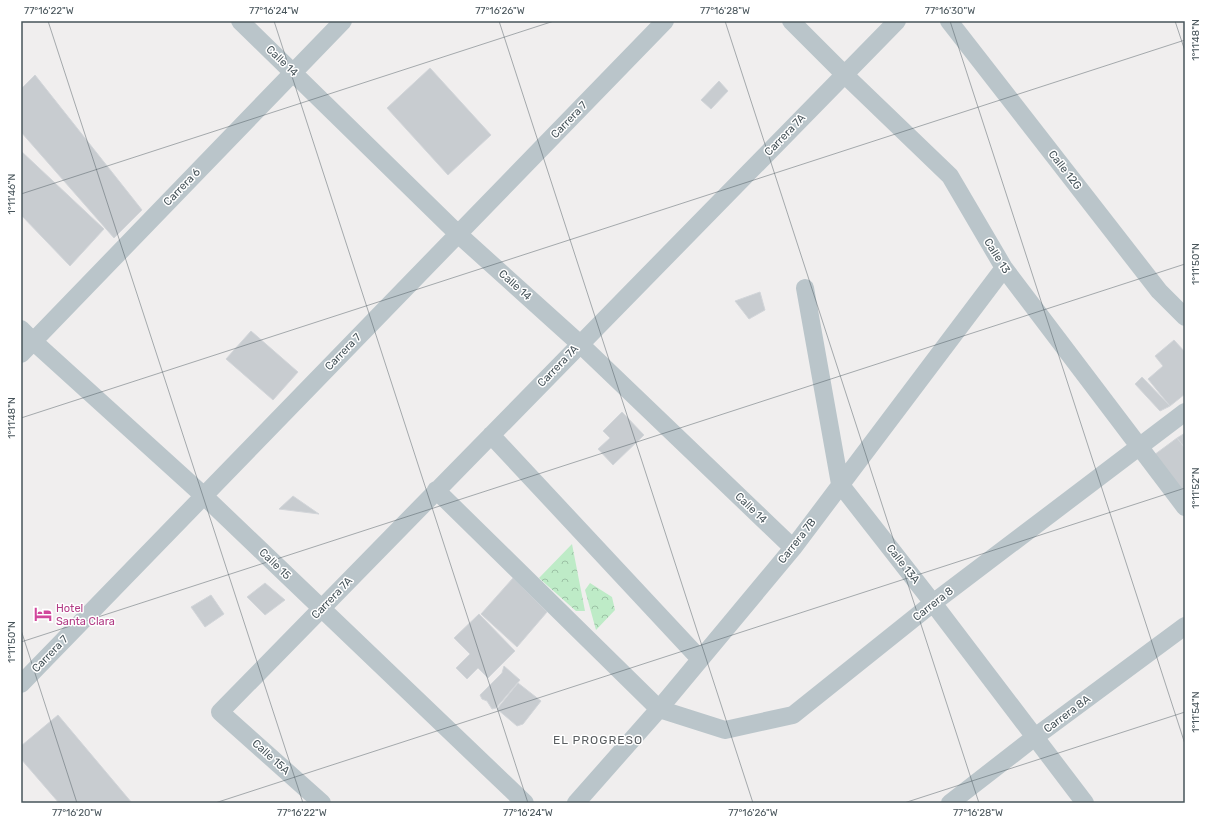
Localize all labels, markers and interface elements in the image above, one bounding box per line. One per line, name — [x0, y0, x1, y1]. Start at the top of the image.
text: 77°16'22"W — [24, 5, 74, 17]
text: 77°16'24"W — [249, 5, 299, 17]
text: 77°16'26"W — [475, 5, 525, 17]
text: 77°16'28"W — [700, 5, 750, 17]
text: 77°16'30"W — [925, 5, 975, 17]
text: 1°11'48"N — [1190, 19, 1202, 61]
street label: Calle 14 — [263, 43, 301, 79]
street label: Carrera 7 — [548, 99, 590, 141]
street label: Carrera 7A — [762, 111, 809, 159]
street label: Calle 12G — [1046, 148, 1084, 192]
street label: Carrera 6 — [161, 165, 203, 209]
text: 1°11'46"N — [6, 173, 18, 214]
street label: Calle 13 — [981, 236, 1013, 276]
text: 1°11'50"N — [1190, 243, 1202, 285]
street label: Calle 14 — [496, 267, 534, 303]
street label: Carrera 7 — [322, 331, 364, 373]
street label: Carrera 7A — [535, 342, 582, 390]
text: 1°11'48"N — [6, 397, 18, 439]
text: 1°11'52"N — [1190, 467, 1202, 509]
street label: Calle 14 — [732, 490, 770, 526]
street label: Carrera 7B — [775, 516, 819, 566]
street label: Calle 13A — [884, 542, 923, 587]
street label: Calle 15 — [257, 546, 294, 582]
street label: Carrera 7A — [309, 574, 356, 622]
street label: Carrera 8 — [910, 584, 956, 624]
place label: Hotel Santa Clara — [56, 602, 115, 628]
hotel icon: Hotel Santa Clara — [33, 604, 53, 624]
text: 1°11'50"N — [6, 621, 18, 663]
street label: Carrera 7 — [29, 633, 71, 675]
text: 1°11'54"N — [1190, 691, 1202, 733]
street label: Carrera 8A — [1041, 692, 1093, 736]
district label: EL PROGRESO — [553, 733, 643, 747]
street label: Calle 15A — [249, 737, 293, 778]
text: 77°16'20"W — [52, 807, 102, 819]
text: 77°16'22"W — [277, 807, 327, 819]
text: 77°16'24"W — [503, 807, 553, 819]
text: 77°16'26"W — [728, 807, 778, 819]
text: 77°16'28"W — [953, 807, 1003, 819]

